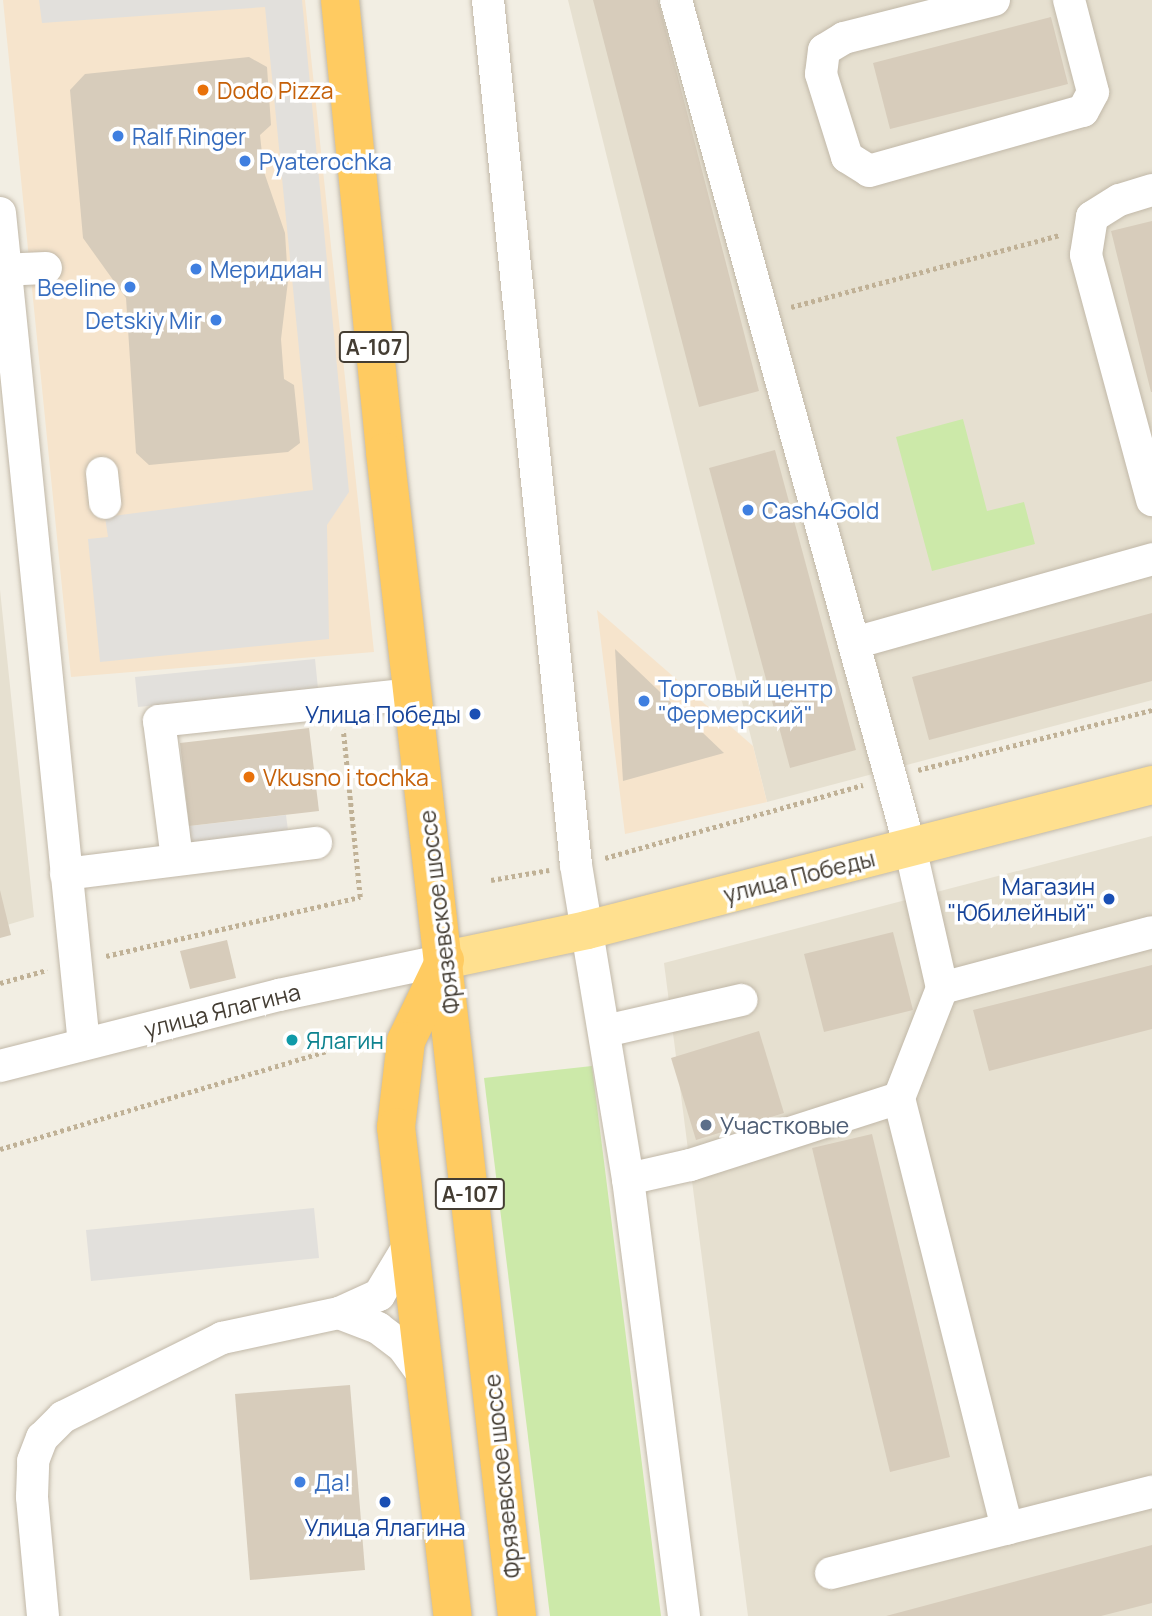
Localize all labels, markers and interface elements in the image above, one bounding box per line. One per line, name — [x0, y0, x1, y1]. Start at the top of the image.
place label: Dodo Pizza — [217, 76, 334, 104]
marker: Dodo Pizza — [195, 82, 211, 98]
place label: Ralf Ringer — [132, 122, 246, 150]
marker: Ralf Ringer — [110, 128, 126, 144]
place label: Pyaterochka — [259, 147, 392, 175]
marker: Pyaterochka — [237, 153, 253, 169]
place label: Меридиан — [210, 255, 323, 283]
marker: Меридиан — [188, 261, 204, 277]
place label: Beeline — [37, 273, 116, 301]
marker: Beeline — [122, 279, 138, 295]
place label: Detskiy Mir — [85, 306, 202, 334]
marker: Detskiy Mir — [208, 312, 224, 328]
road number: А-107 — [337, 330, 411, 364]
place label: Cash4Gold — [762, 496, 879, 524]
marker: Cash4Gold — [740, 502, 756, 518]
place label: Торговый центр "Фермерский" — [658, 674, 833, 728]
marker: Торговый центр "Фермерский" — [636, 693, 652, 709]
place label: Улица Победы — [305, 700, 461, 728]
marker: Улица Победы — [467, 706, 483, 722]
place label: Vkusno i tochka — [263, 763, 429, 791]
marker: Vkusno i tochka — [241, 769, 257, 785]
street label: Фрязевское шоссе — [413, 808, 465, 1016]
street label: улица Победы — [720, 844, 878, 908]
place label: Магазин "Юбилейный" — [948, 872, 1095, 926]
marker: Магазин "Юбилейный" — [1101, 891, 1117, 907]
street label: улица Ялагина — [141, 977, 303, 1043]
place label: Ялагин — [306, 1026, 384, 1054]
marker: Ялагин — [284, 1032, 300, 1048]
place label: Участковые — [720, 1111, 849, 1139]
marker: Участковые — [698, 1117, 714, 1133]
road number: А-107 — [433, 1176, 507, 1212]
street label: Фрязевское шоссе — [478, 1372, 526, 1580]
place label: Да! — [314, 1468, 351, 1496]
marker: Да! — [292, 1474, 308, 1490]
marker: Улица Ялагина — [377, 1494, 393, 1510]
place label: Улица Ялагина — [304, 1513, 466, 1541]

